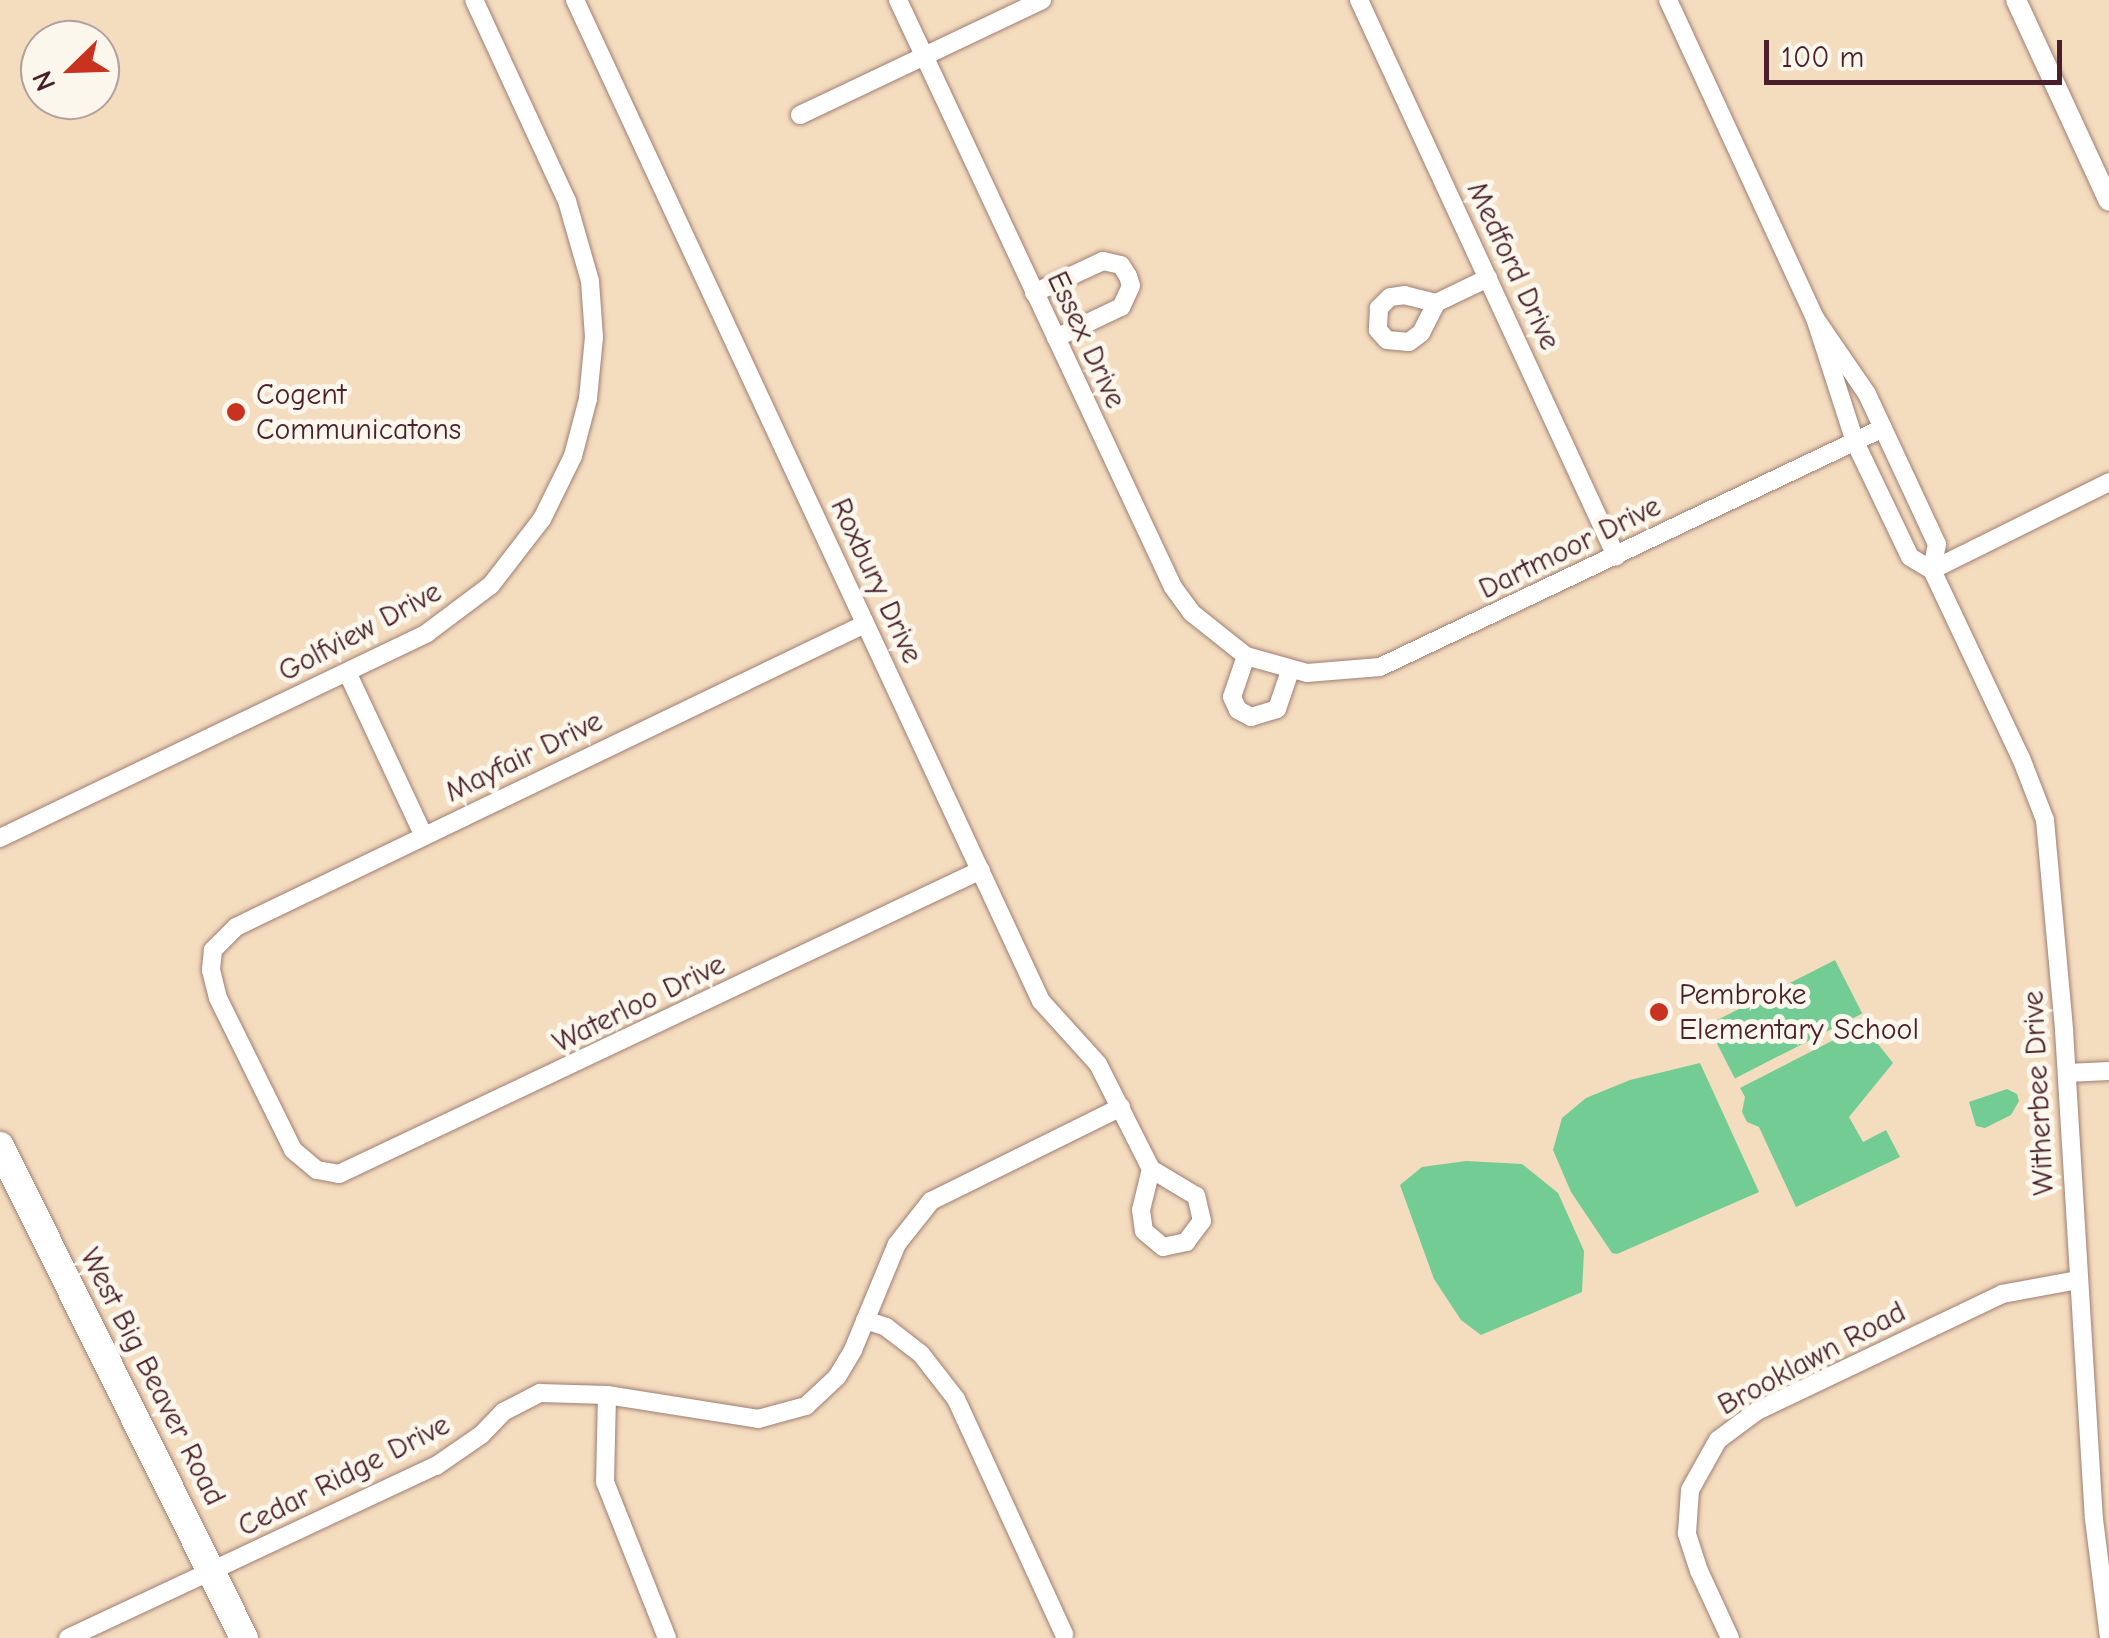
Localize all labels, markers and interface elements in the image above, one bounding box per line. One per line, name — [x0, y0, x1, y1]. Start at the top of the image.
north arrow — [20, 20, 120, 120]
scale bar — [1769, 20, 2066, 82]
text: 100 m — [1781, 40, 1864, 75]
text: N — [26, 66, 63, 96]
street label: Medford Drive — [1458, 176, 1568, 356]
street label: Essex Drive — [1039, 266, 1133, 414]
place label: Cogent Communicatons — [256, 377, 461, 448]
marker: Cogent Communicatons — [225, 401, 247, 423]
street label: Dartmoor Drive — [1473, 488, 1667, 608]
street label: Roxbury Drive — [822, 493, 930, 669]
street label: Golfview Drive — [272, 574, 448, 690]
street label: Mayfair Drive — [439, 703, 609, 811]
street label: Waterloo Drive — [547, 947, 731, 1061]
place label: Pembroke Elementary School — [1679, 977, 1919, 1048]
street label: Witherbee Drive — [2016, 990, 2062, 1196]
marker: Pembroke Elementary School — [1648, 1001, 1670, 1023]
street label: West Big Beaver Road — [71, 1242, 233, 1512]
street label: Brooklawn Road — [1712, 1294, 1912, 1424]
street label: Cedar Ridge Drive — [232, 1407, 456, 1545]

